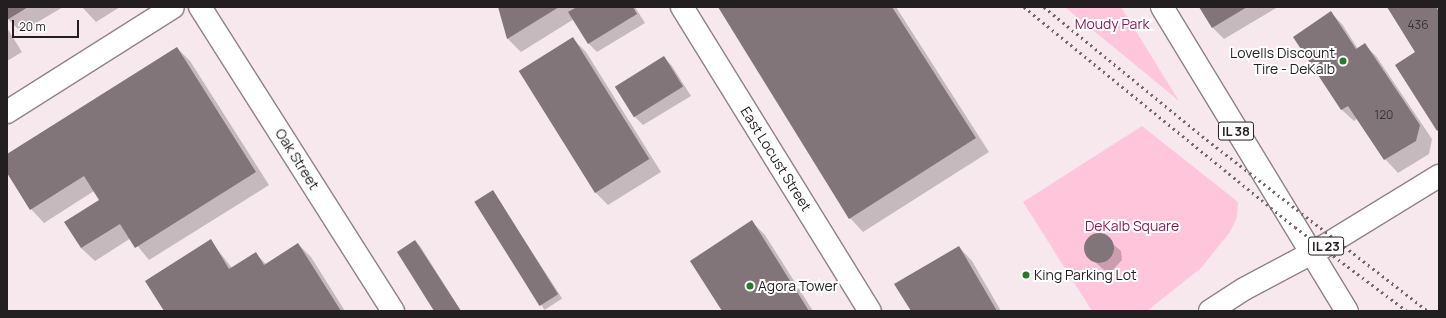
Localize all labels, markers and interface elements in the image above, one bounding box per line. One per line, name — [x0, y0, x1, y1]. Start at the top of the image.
scale bar — [14, 12, 81, 38]
park label: Moudy Park — [1075, 16, 1149, 32]
text: 20 m — [19, 18, 46, 35]
house number: 436 — [1407, 18, 1429, 32]
place label: Lovells Discount Tire - DeKalb — [1230, 45, 1335, 78]
marker: Lovells Discount Tire - DeKalb — [1338, 56, 1348, 66]
street label: East Locust Street — [737, 104, 815, 214]
house number: 120 — [1375, 108, 1393, 122]
road number: IL 38 — [1217, 120, 1255, 142]
street label: Oak Street — [272, 125, 322, 193]
park label: DeKalb Square — [1085, 218, 1179, 234]
road number: IL 23 — [1307, 235, 1345, 257]
place label: King Parking Lot — [1034, 267, 1137, 283]
marker: King Parking Lot — [1021, 270, 1031, 280]
place label: Agora Tower — [758, 278, 838, 294]
marker: Agora Tower — [745, 281, 755, 291]

